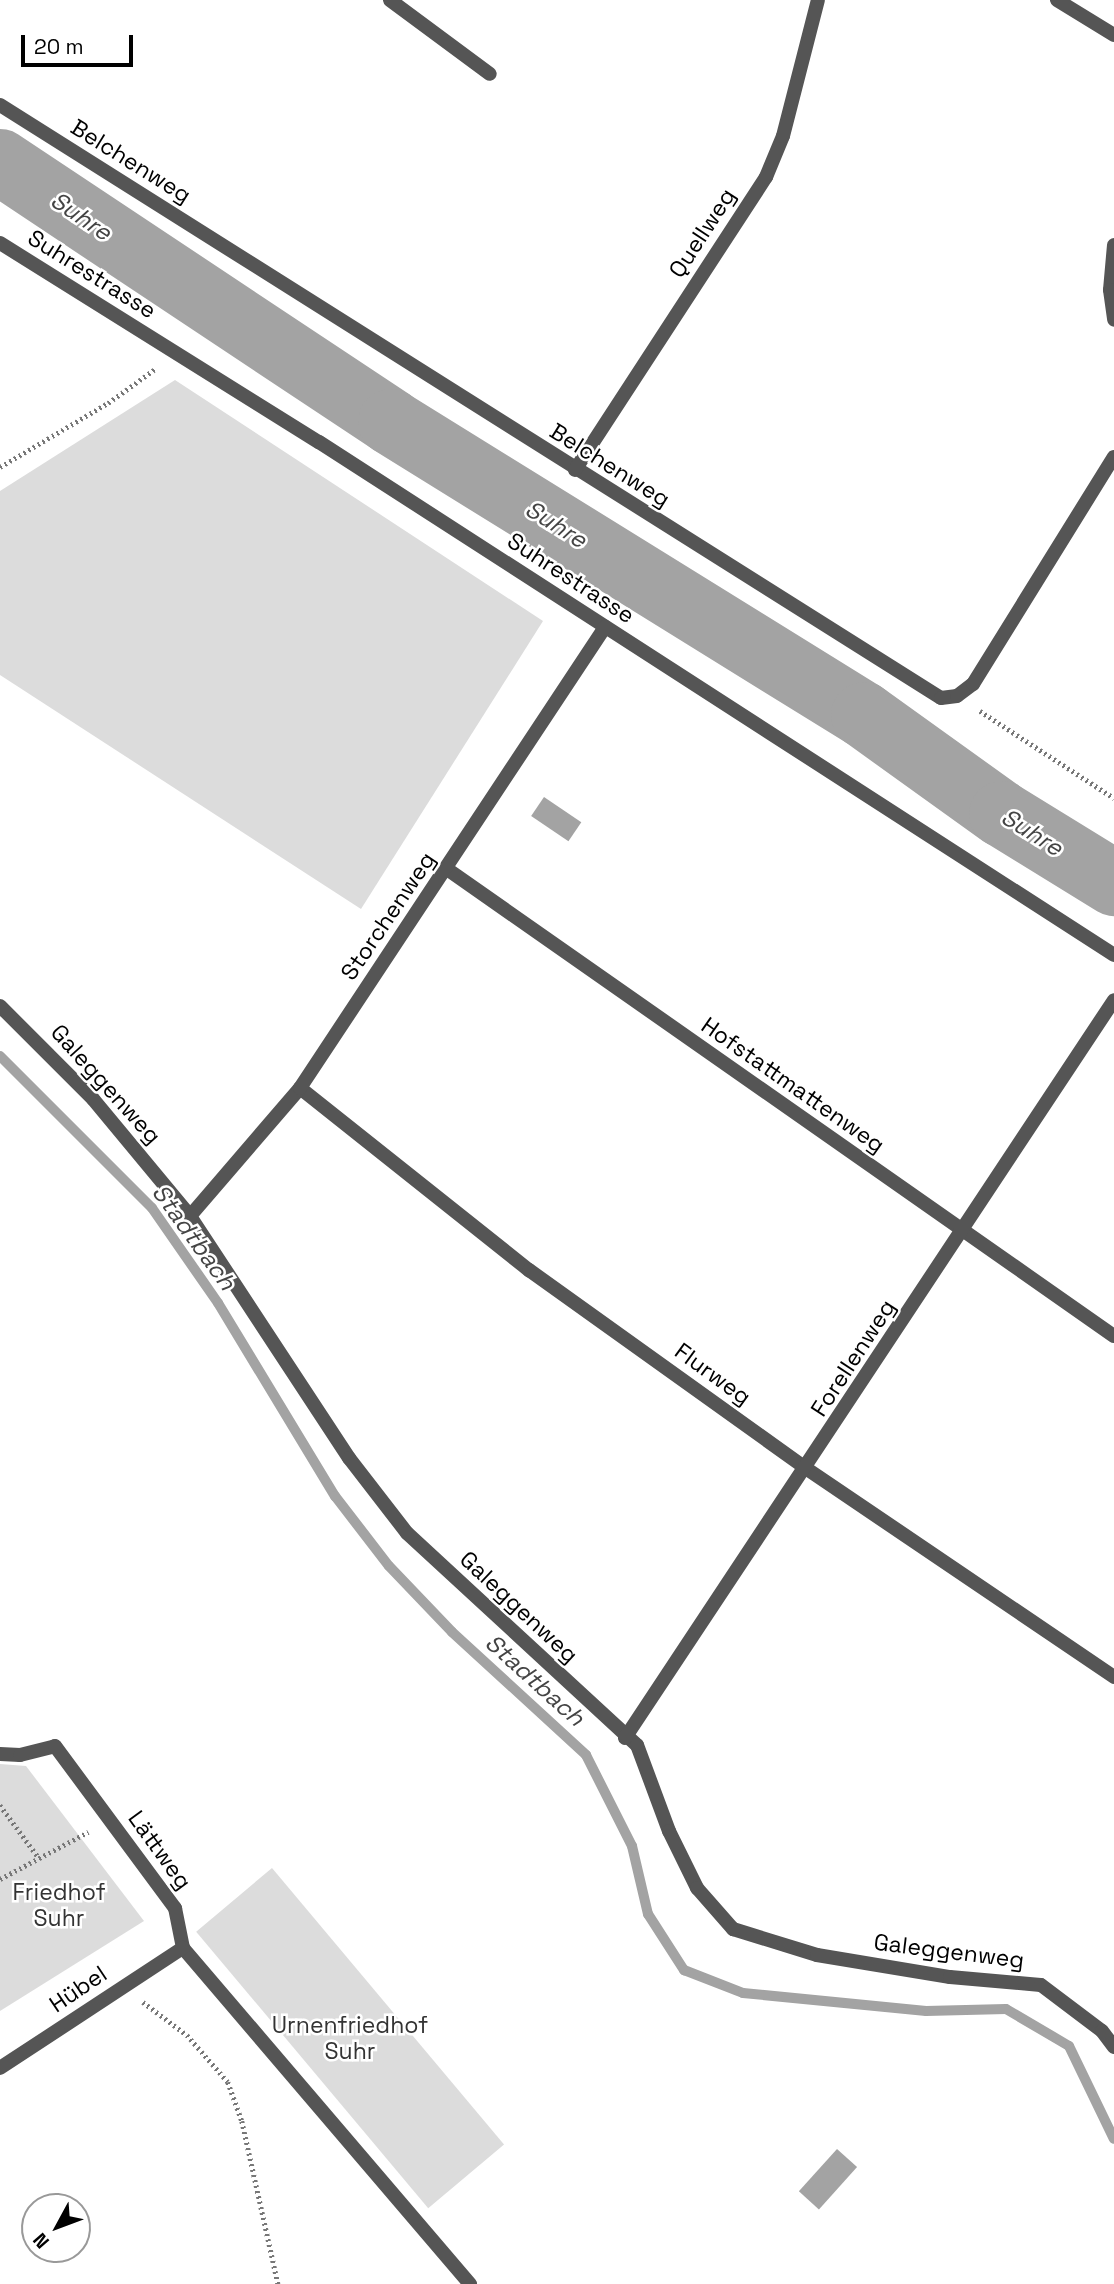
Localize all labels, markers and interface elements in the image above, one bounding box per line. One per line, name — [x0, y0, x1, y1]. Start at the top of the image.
scale bar — [24, 21, 136, 65]
text: 20 m — [34, 33, 84, 60]
street label: Belchenweg — [66, 113, 196, 209]
street label: Quellweg — [663, 183, 741, 283]
water label: Suhre — [45, 185, 117, 247]
street label: Suhrestrasse — [23, 224, 161, 324]
street label: Belchenweg — [545, 417, 675, 513]
water label: Suhre — [520, 494, 592, 554]
street label: Suhrestrasse — [502, 527, 640, 629]
water label: Suhre — [996, 802, 1068, 862]
street label: Storchenweg — [335, 847, 441, 985]
street label: Hofstattmattenweg — [696, 1011, 890, 1159]
street label: Galeggenweg — [45, 1019, 167, 1149]
water label: Stadtbach — [146, 1179, 242, 1295]
street label: Forellenweg — [805, 1294, 901, 1422]
street label: Flurweg — [670, 1337, 756, 1411]
street label: Galeggenweg — [454, 1545, 584, 1669]
water label: Stadtbach — [479, 1628, 591, 1732]
street label: Lättweg — [122, 1805, 198, 1895]
park label: Friedhof Suhr — [12, 1878, 106, 1932]
street label: Galeggenweg — [872, 1928, 1026, 1974]
street label: Hübel — [44, 1960, 112, 2018]
park label: Urnenfriedhof Suhr — [272, 2011, 428, 2065]
north arrow — [21, 2193, 91, 2263]
text: N — [28, 2228, 55, 2254]

